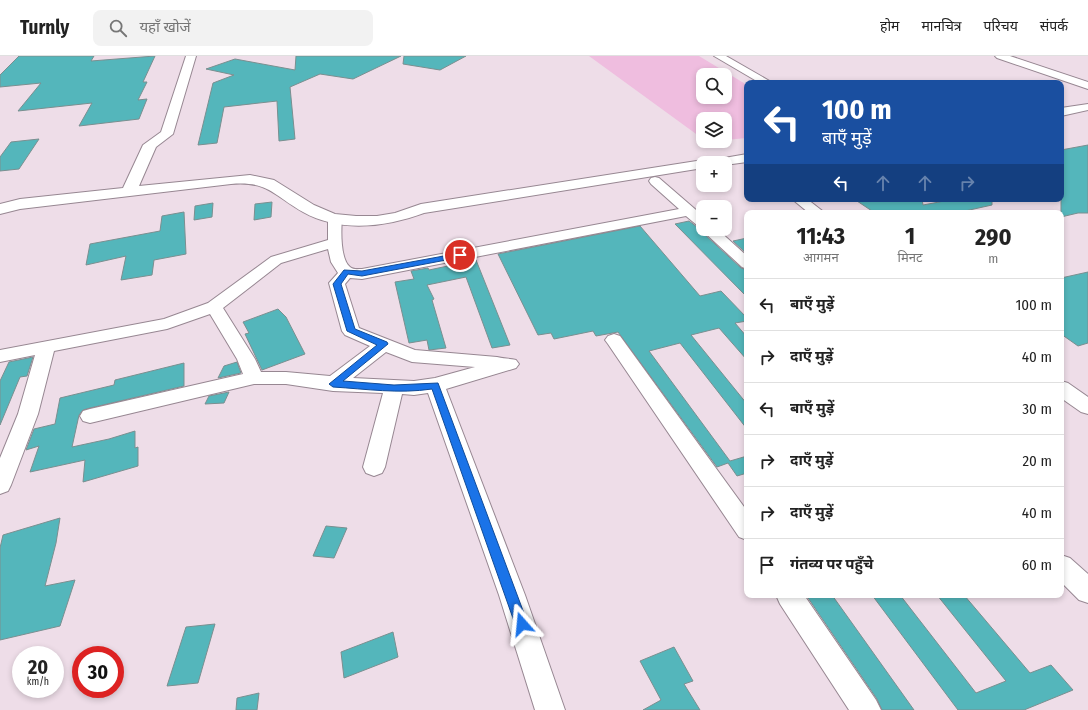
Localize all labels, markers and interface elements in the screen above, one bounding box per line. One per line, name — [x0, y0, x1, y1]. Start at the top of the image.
search box — [93, 10, 373, 46]
text: Turnly — [20, 16, 69, 39]
icon: search — [107, 17, 129, 39]
text: यहाँ खोजें — [139, 18, 191, 36]
text: होम — [880, 18, 899, 35]
text: मानचित्र — [921, 18, 962, 35]
text: परिचय — [984, 18, 1018, 35]
text: संपर्क — [1040, 18, 1068, 35]
map controls — [696, 68, 732, 236]
button: search — [696, 68, 732, 104]
text: 100 m — [822, 93, 892, 126]
icon: left — [756, 96, 808, 148]
button: layers — [696, 112, 732, 148]
text: बाएँ मुड़ें — [822, 127, 872, 149]
button: + — [696, 156, 732, 192]
icon: left — [830, 172, 852, 194]
icon: ahead — [872, 172, 894, 194]
icon: ahead — [914, 172, 936, 194]
icon: right — [956, 172, 978, 194]
button: − — [696, 200, 732, 236]
text: 11:43 — [796, 222, 845, 250]
text: 1 — [905, 222, 915, 250]
text: 290 — [975, 223, 1012, 251]
pin — [443, 238, 477, 272]
icon: arrive — [449, 244, 471, 266]
text: आगमन — [803, 250, 839, 265]
text: मिनट — [898, 250, 923, 265]
text: m — [988, 251, 998, 266]
icon: left — [756, 294, 778, 316]
text: बाएँ मुड़ें — [790, 295, 834, 313]
text: 100 m — [1015, 296, 1052, 314]
icon: right — [756, 346, 778, 368]
text: दाएँ मुड़ें — [790, 347, 833, 365]
text: 40 m — [1022, 348, 1052, 366]
icon: left — [756, 398, 778, 420]
text: बाएँ मुड़ें — [790, 399, 834, 417]
text: 30 m — [1022, 400, 1052, 418]
icon: right — [756, 450, 778, 472]
text: दाएँ मुड़ें — [790, 451, 833, 469]
text: 20 m — [1023, 452, 1052, 470]
icon: right — [756, 502, 778, 524]
text: दाएँ मुड़ें — [790, 503, 833, 521]
text: 40 m — [1022, 504, 1052, 522]
icon: arrive — [756, 554, 778, 576]
text: गंतव्य पर पहुँचे — [790, 555, 873, 573]
text: 60 m — [1022, 556, 1052, 574]
position arrow — [501, 603, 543, 645]
speed limit sign: 30 — [72, 646, 124, 698]
text: 20 — [28, 655, 48, 679]
text: km/h — [27, 676, 49, 688]

